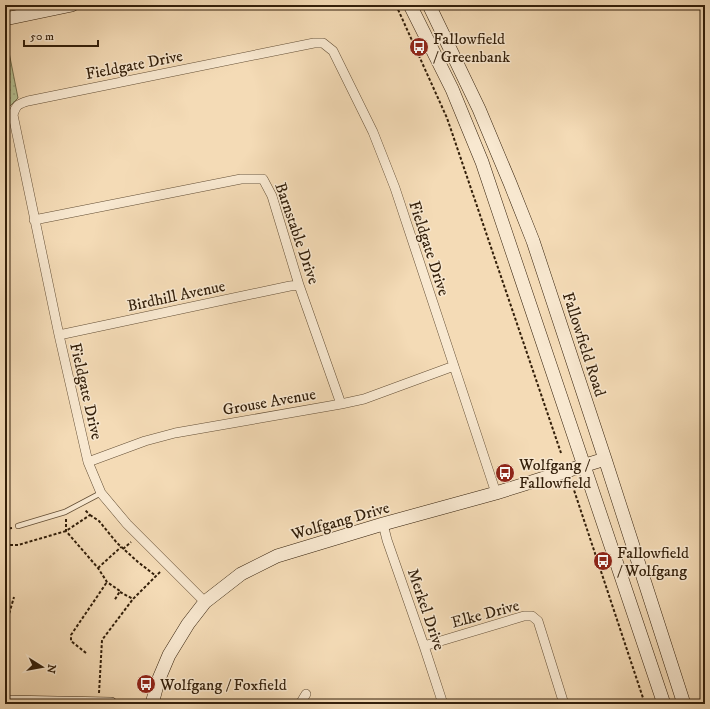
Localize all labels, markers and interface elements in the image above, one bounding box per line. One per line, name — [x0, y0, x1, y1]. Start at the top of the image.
scale bar — [24, 22, 98, 48]
text: 50 m — [30, 29, 54, 44]
place label: Fallowfield / Greenbank — [433, 29, 510, 67]
bus stop icon: Fallowfield / Greenbank — [408, 36, 430, 58]
street label: Fieldgate Drive — [84, 46, 185, 84]
street label: Barnstable Drive — [270, 180, 324, 287]
street label: Fieldgate Drive — [404, 198, 454, 299]
street label: Birdhill Avenue — [125, 276, 227, 316]
street label: Fallowfield Road — [558, 290, 610, 399]
street label: Fieldgate Drive — [65, 341, 107, 442]
street label: Grouse Avenue — [221, 384, 318, 420]
place label: Wolfgang / Fallowfield — [518, 455, 591, 493]
bus stop icon: Wolfgang / Fallowfield — [494, 462, 516, 484]
street label: Wolfgang Drive — [288, 497, 392, 545]
place label: Fallowfield / Wolfgang — [617, 543, 689, 581]
bus stop icon: Fallowfield / Wolfgang — [592, 550, 614, 572]
street label: Merkel Drive — [403, 566, 449, 653]
street label: Elke Drive — [449, 595, 522, 633]
north arrow — [22, 647, 62, 687]
text: N — [43, 663, 59, 674]
bus stop icon: Wolfgang / Foxfield — [135, 673, 157, 695]
place label: Wolfgang / Foxfield — [159, 675, 287, 695]

